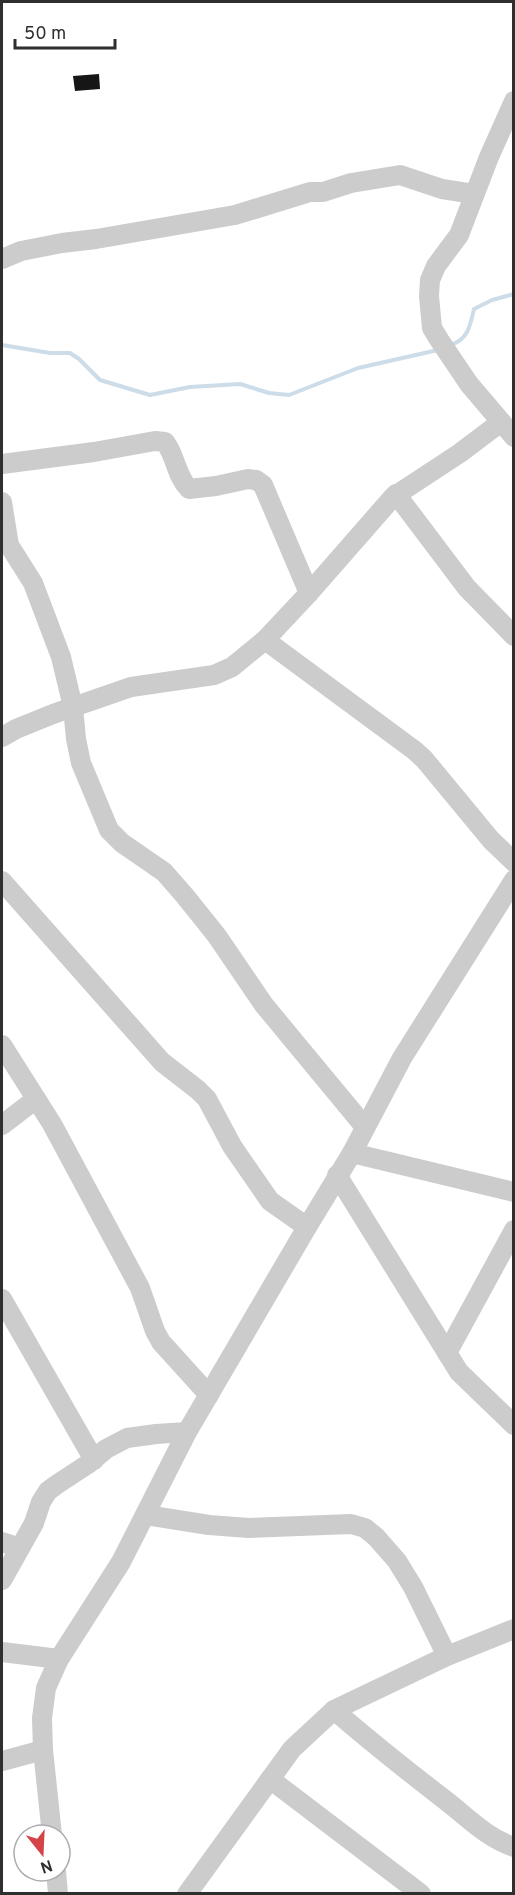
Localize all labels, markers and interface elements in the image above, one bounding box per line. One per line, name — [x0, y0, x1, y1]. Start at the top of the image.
scale bar — [15, 12, 116, 50]
text: 50 m — [24, 23, 66, 46]
north arrow — [12, 1823, 72, 1883]
text: N — [37, 1854, 55, 1877]

